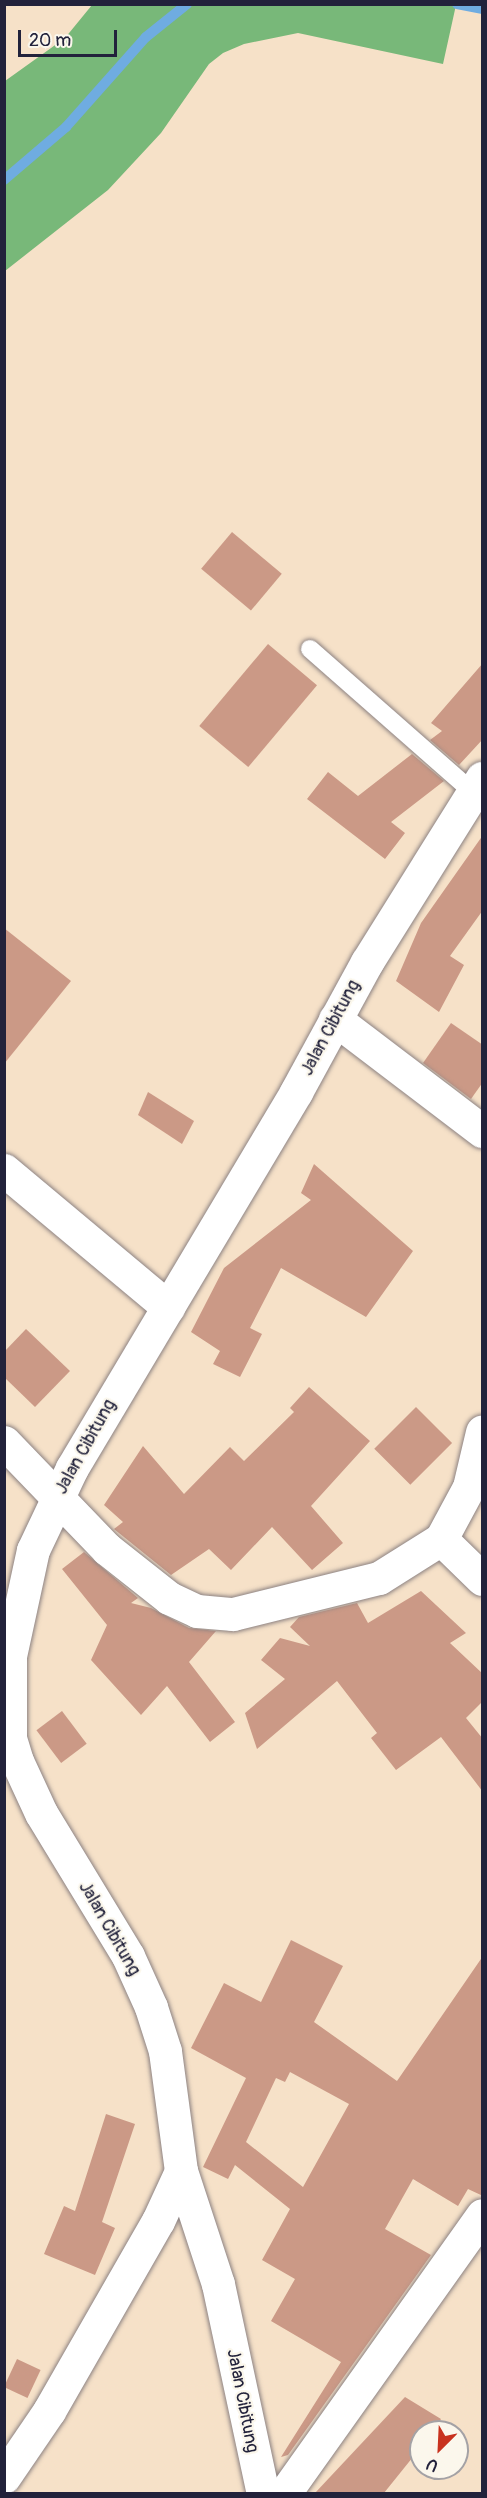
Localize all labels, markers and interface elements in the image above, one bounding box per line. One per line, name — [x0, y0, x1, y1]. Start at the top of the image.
scale bar — [21, 18, 120, 56]
text: 20 m — [29, 29, 71, 52]
street label: Jalan Cibitung — [297, 977, 365, 1079]
street label: Jalan Cibitung — [51, 1396, 121, 1498]
street label: Jalan Cibitung — [73, 1878, 145, 1980]
street label: Jalan Cibitung — [221, 2347, 263, 2455]
north arrow — [409, 2420, 469, 2480]
text: U — [424, 2453, 441, 2476]

